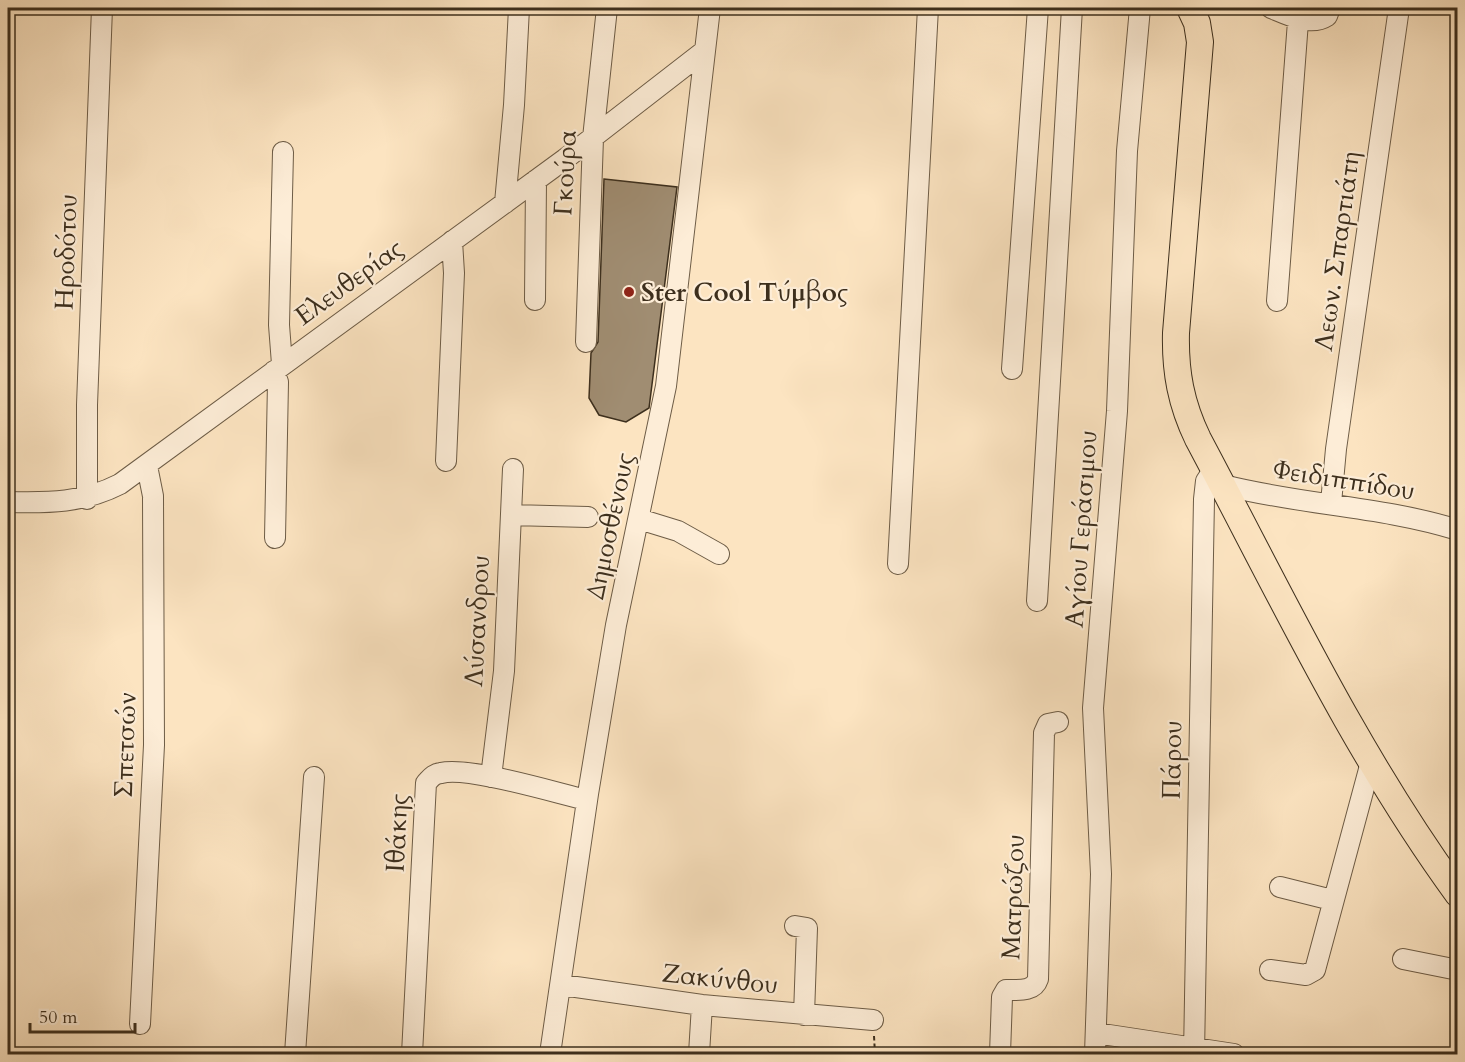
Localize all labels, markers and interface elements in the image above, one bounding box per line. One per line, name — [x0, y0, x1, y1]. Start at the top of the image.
street label: Γκούρα — [545, 129, 585, 217]
street label: Λεων. Σπαρτιάτη — [1306, 149, 1368, 353]
street label: Ηροδότου — [46, 193, 86, 311]
street label: Ελευθερίας — [288, 231, 410, 333]
place label: Ster Cool Τύμβος — [641, 275, 848, 310]
marker: Ster Cool Τύμβος — [622, 285, 636, 299]
street label: Αγίου Γεράσιμου — [1057, 429, 1105, 629]
street label: Δημοσθένους — [577, 450, 643, 602]
street label: Φειδιππίδου — [1271, 452, 1417, 508]
street label: Λύσανδρου — [456, 554, 498, 688]
street label: Σπετσών — [106, 691, 144, 799]
street label: Πάρου — [1154, 720, 1190, 800]
street label: Ιθάκης — [377, 793, 417, 873]
street label: Ματρώζου — [993, 834, 1033, 960]
street label: Ζακύνθου — [660, 956, 780, 1002]
scale bar — [30, 996, 135, 1034]
text: 50 m — [39, 1005, 78, 1030]

